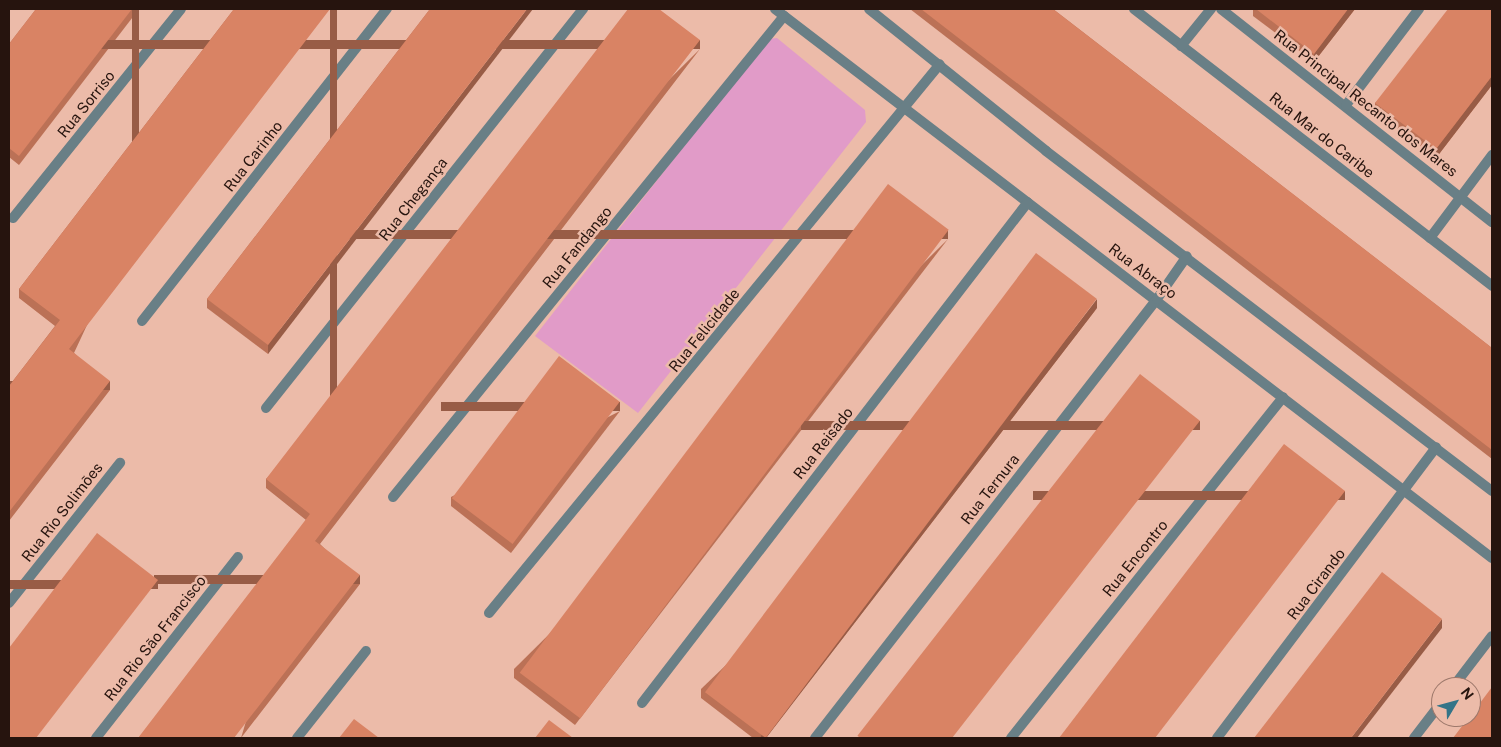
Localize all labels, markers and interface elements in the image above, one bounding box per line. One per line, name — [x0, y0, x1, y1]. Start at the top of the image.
street label: Rua Principal Recanto dos Mares — [1270, 26, 1462, 180]
street label: Rua Sorriso — [54, 67, 118, 141]
street label: Rua Mar do Caribe — [1266, 88, 1378, 182]
street label: Rua Carinho — [220, 117, 286, 195]
street label: Rua Chegança — [375, 154, 451, 244]
street label: Rua Fandango — [539, 203, 615, 291]
street label: Rua Abraço — [1105, 240, 1181, 302]
street label: Rua Felicidade — [665, 285, 743, 375]
street label: Rua Reisado — [789, 404, 857, 482]
street label: Rua Ternura — [957, 450, 1023, 528]
street label: Rua Rio Solimões — [18, 459, 106, 565]
street label: Rua Encontro — [1099, 516, 1171, 600]
street label: Rua Cirando — [1283, 545, 1349, 623]
street label: Rua Rio São Francisco — [100, 572, 210, 704]
north arrow — [1431, 677, 1481, 727]
text: N — [1457, 684, 1477, 703]

